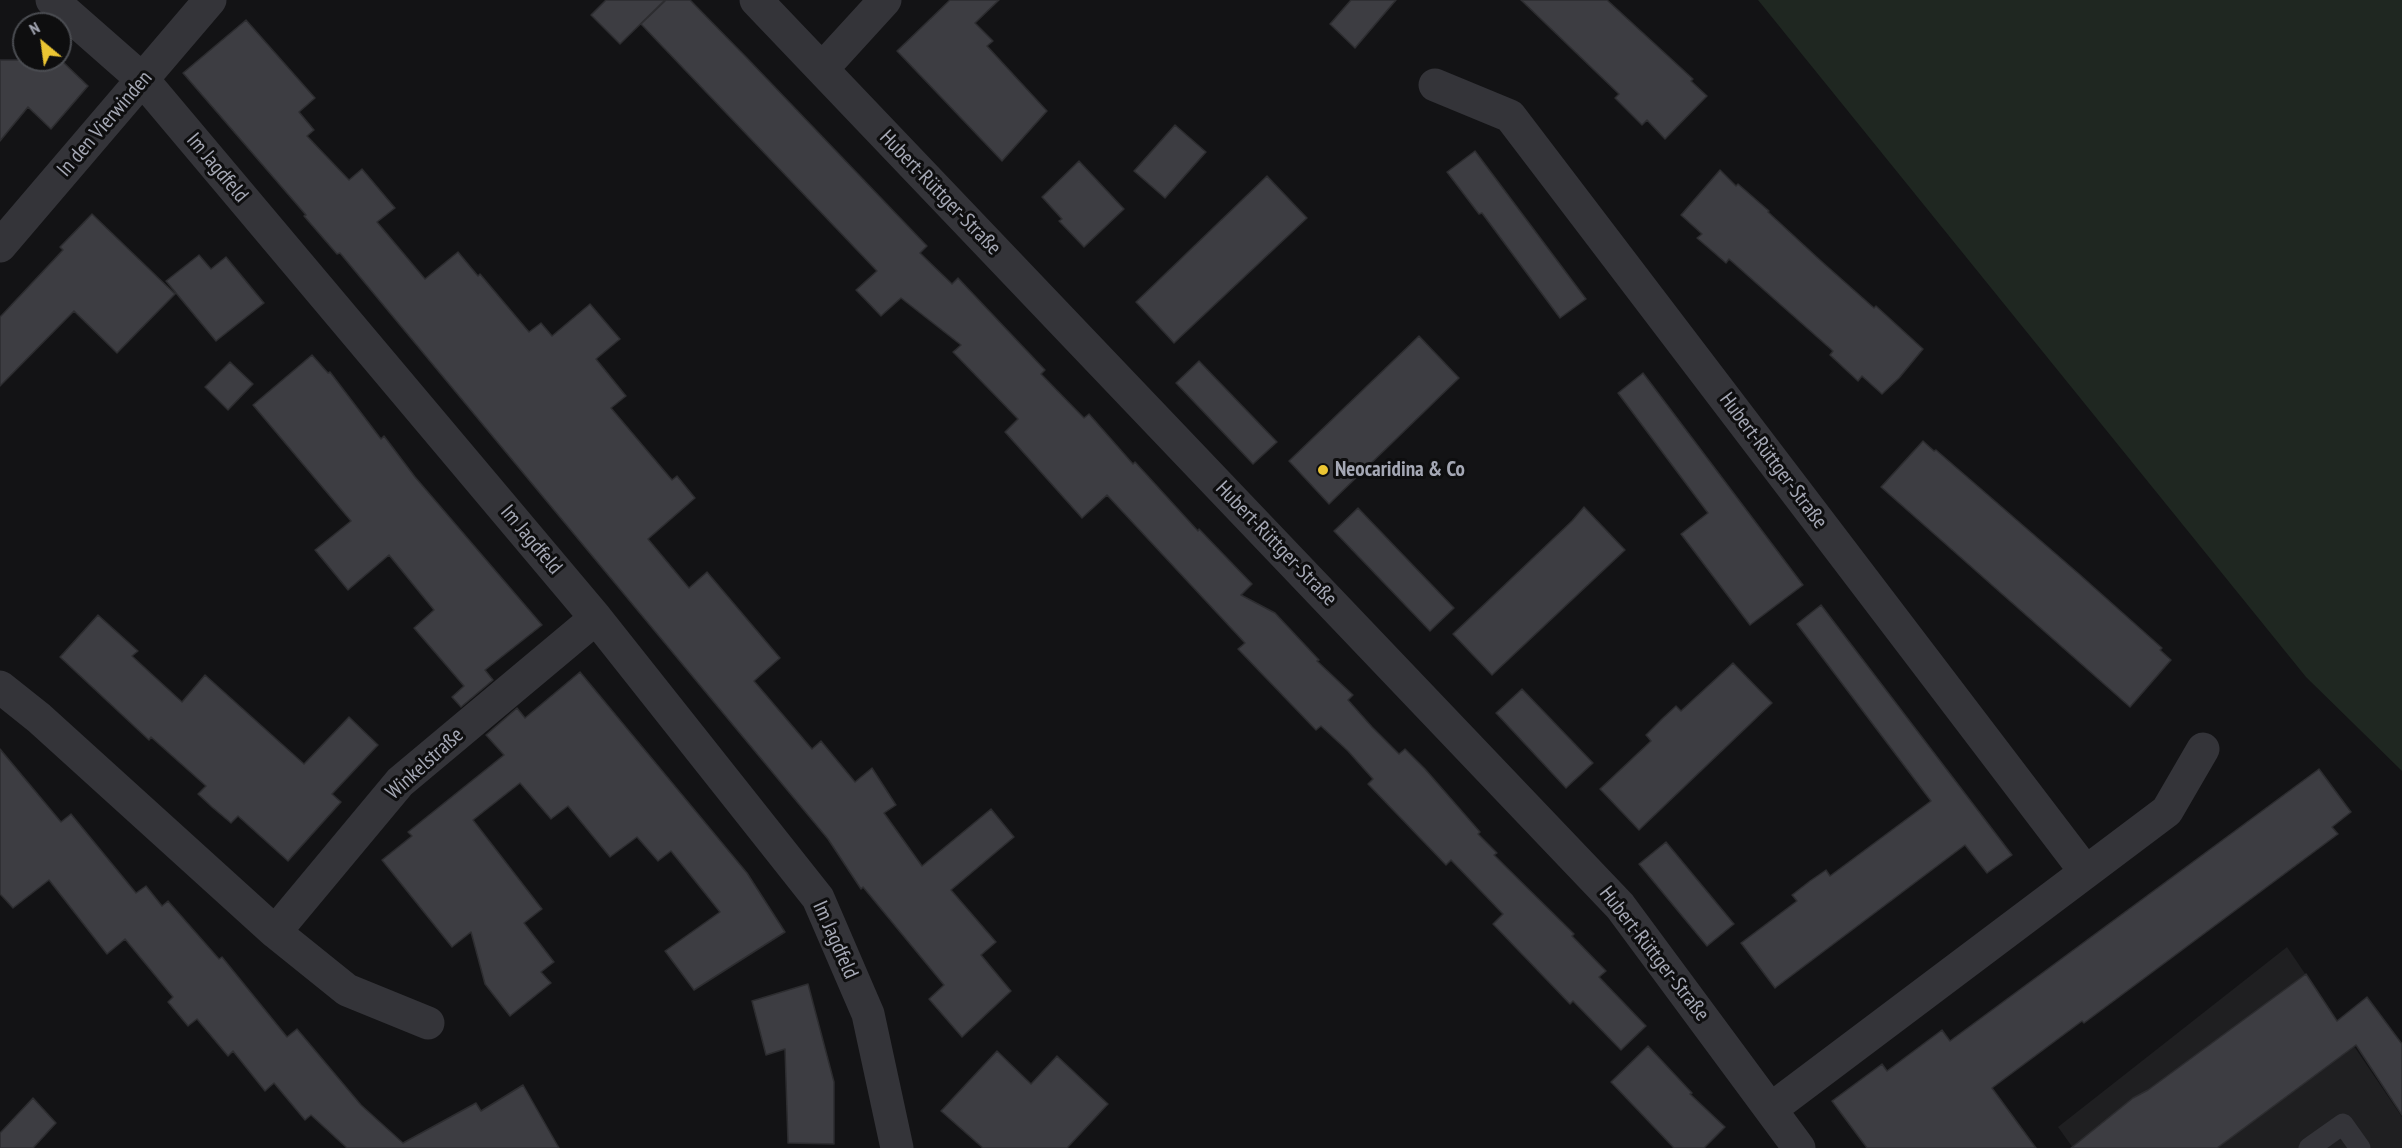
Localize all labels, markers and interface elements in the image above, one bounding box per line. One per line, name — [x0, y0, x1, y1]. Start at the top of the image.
north arrow — [12, 12, 72, 72]
text: N — [26, 17, 43, 39]
street label: In den Vierwinden — [52, 66, 158, 182]
street label: Hubert-Rüttger-Straße — [874, 125, 1006, 261]
street label: Im Jagdfeld — [181, 128, 253, 208]
street label: Hubert-Rüttger-Straße — [1714, 388, 1832, 534]
place label: Neocaridina & Co — [1335, 457, 1465, 483]
marker: Neocaridina & Co — [1316, 463, 1330, 477]
street label: Hubert-Rüttger-Straße — [1210, 476, 1342, 612]
street label: Im Jagdfeld — [495, 500, 567, 580]
street label: Winkelstraße — [381, 723, 469, 805]
street label: Hubert-Rüttger-Straße — [1594, 882, 1714, 1026]
street label: Im Jagdfeld — [807, 897, 863, 983]

